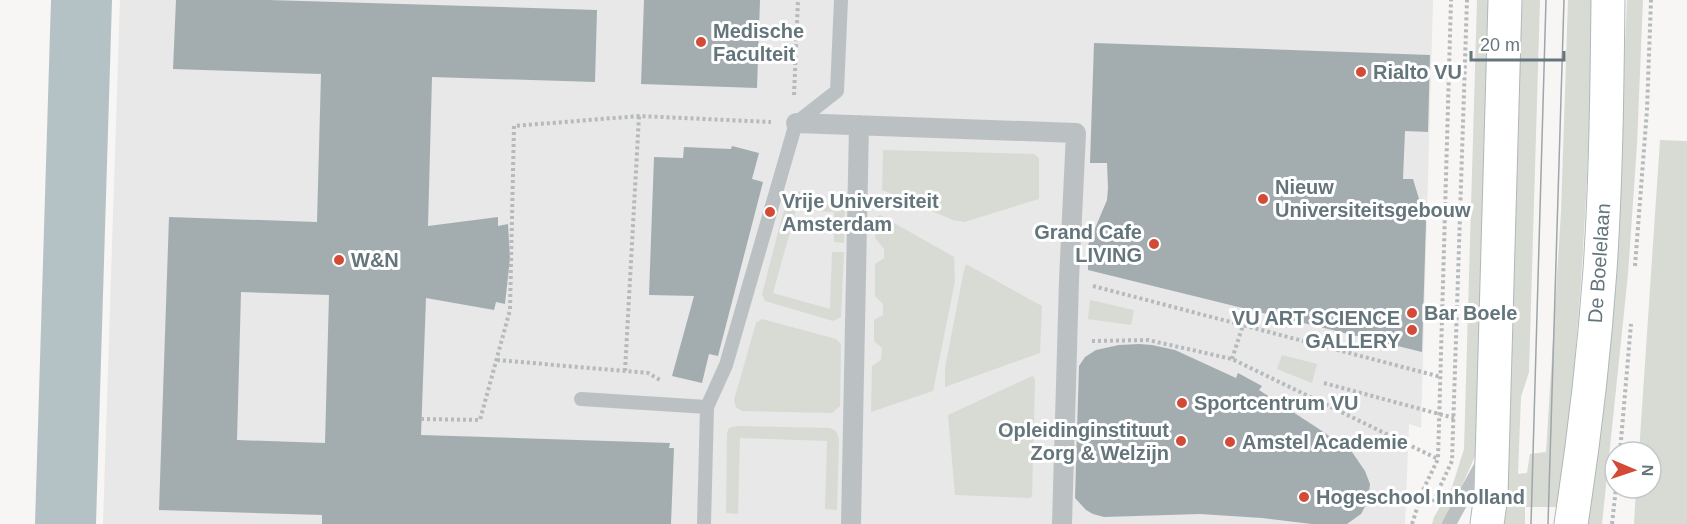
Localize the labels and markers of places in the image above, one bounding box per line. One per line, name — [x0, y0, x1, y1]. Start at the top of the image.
place label: Medische Faculteit — [713, 20, 804, 65]
marker: Medische Faculteit — [694, 35, 708, 49]
place label: Rialto VU — [1373, 61, 1462, 83]
marker: Rialto VU — [1354, 65, 1368, 79]
place label: Nieuw Universiteitsgebouw — [1275, 176, 1471, 221]
place label: Vrije Universiteit Amsterdam — [782, 190, 939, 235]
marker: Nieuw Universiteitsgebouw — [1256, 192, 1270, 206]
marker: Vrije Universiteit Amsterdam — [763, 205, 777, 219]
place label: Grand Cafe LIVING — [1034, 221, 1142, 266]
marker: Grand Cafe LIVING — [1147, 237, 1161, 251]
place label: W&N — [351, 249, 399, 271]
marker: W&N — [332, 253, 346, 267]
place label: Bar Boele — [1424, 302, 1517, 324]
marker: Bar Boele — [1405, 306, 1419, 320]
place label: VU ART SCIENCE GALLERY — [1232, 307, 1401, 352]
marker: VU ART SCIENCE GALLERY — [1405, 323, 1419, 337]
place label: Sportcentrum VU — [1194, 392, 1358, 414]
marker: Sportcentrum VU — [1175, 396, 1189, 410]
place label: Opleidinginstituut Zorg & Welzijn — [998, 419, 1169, 464]
place label: Amstel Academie — [1242, 431, 1408, 453]
marker: Opleidinginstituut Zorg & Welzijn — [1174, 434, 1188, 448]
marker: Amstel Academie — [1223, 435, 1237, 449]
place label: Hogeschool Inholland — [1316, 486, 1525, 508]
marker: Hogeschool Inholland — [1297, 490, 1311, 504]

